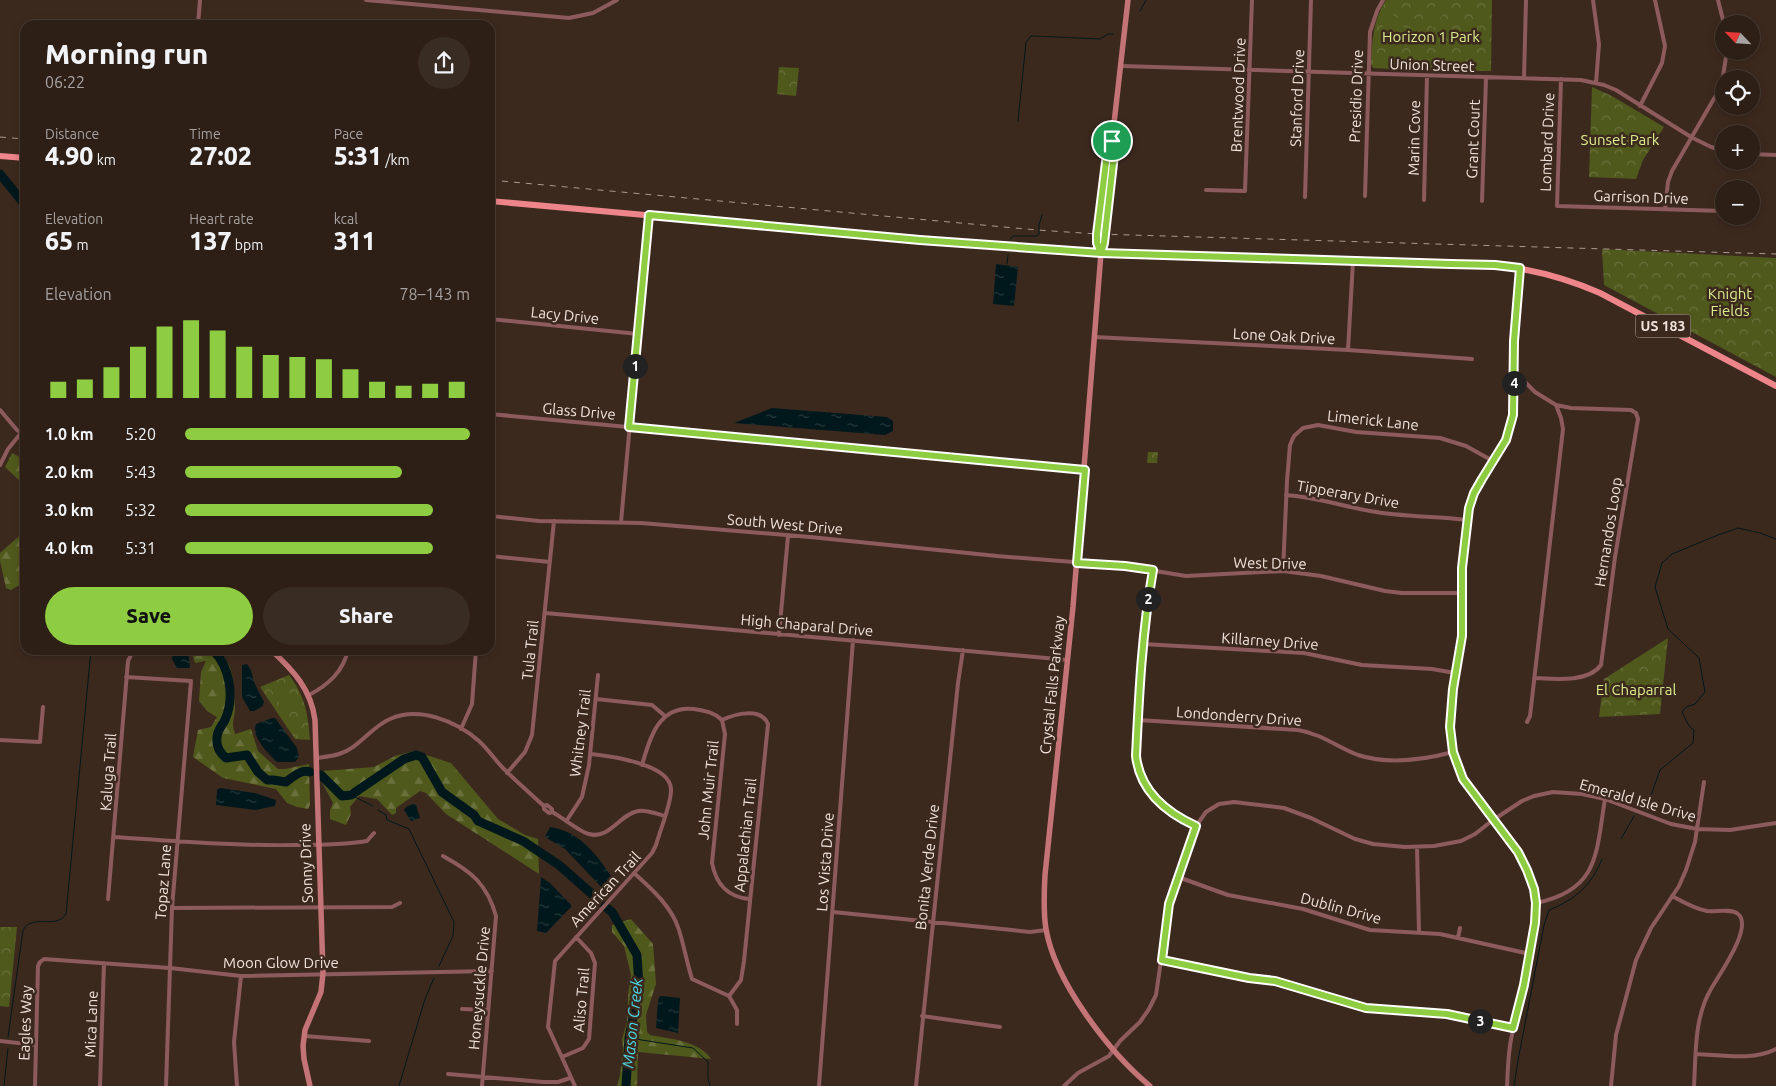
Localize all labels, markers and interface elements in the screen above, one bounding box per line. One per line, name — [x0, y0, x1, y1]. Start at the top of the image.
north arrow — [1715, 15, 1760, 60]
map controls — [1715, 15, 1760, 225]
park label: Horizon 1 Park — [1382, 28, 1480, 45]
button: share — [418, 37, 470, 89]
street label: Brentwood Drive — [1228, 37, 1248, 153]
text: Morning run — [45, 38, 208, 69]
street label: Stanford Drive — [1287, 49, 1307, 147]
street label: Presidio Drive — [1346, 49, 1366, 143]
street label: Union Street — [1389, 55, 1475, 75]
button: locate — [1715, 70, 1760, 115]
text: 06:22 — [45, 73, 85, 91]
street label: Lombard Drive — [1537, 92, 1557, 192]
street label: Grant Court — [1463, 99, 1483, 179]
street label: Marin Cove — [1405, 100, 1423, 176]
pin — [1091, 120, 1133, 162]
button: + — [1715, 125, 1760, 170]
text: Distance — [45, 126, 99, 142]
text: Time — [189, 126, 221, 142]
text: Pace — [334, 126, 363, 142]
icon: arrive — [1098, 127, 1126, 155]
park label: Sunset Park — [1581, 131, 1660, 148]
text: 4.90 — [45, 142, 93, 170]
text: 27:02 — [189, 142, 252, 170]
text: 5:31 — [334, 142, 382, 170]
text: km — [93, 152, 116, 168]
text: /km — [382, 152, 410, 168]
button: − — [1715, 180, 1760, 225]
street label: Garrison Drive — [1593, 187, 1689, 207]
text: Elevation — [45, 211, 103, 227]
text: Heart rate — [189, 211, 254, 227]
text: kcal — [334, 211, 358, 227]
text: 65 — [45, 227, 73, 255]
text: 137 — [189, 227, 232, 255]
text: 311 — [334, 227, 376, 255]
text: m — [73, 237, 89, 253]
text: bpm — [232, 237, 263, 253]
text: Elevation — [45, 285, 112, 303]
text: 78–143 m — [399, 285, 470, 303]
park label: Knight Fields — [1708, 285, 1752, 319]
street label: Lacy Drive — [530, 303, 600, 327]
road number: US 183 — [1636, 314, 1690, 338]
street label: Lone Oak Drive — [1232, 325, 1336, 347]
pin: 1 — [622, 354, 648, 378]
text: 1 — [632, 358, 639, 374]
pin: 4 — [1502, 370, 1526, 396]
text: 4 — [1511, 375, 1518, 391]
street label: Glass Drive — [542, 399, 616, 423]
street label: Limerick Lane — [1326, 407, 1420, 433]
text: 1.0 km — [45, 425, 94, 443]
text: 5:20 — [125, 425, 156, 443]
text: 2.0 km — [45, 463, 94, 481]
text: 5:43 — [125, 463, 156, 481]
street label: Hernandos Loop — [1591, 476, 1625, 588]
street label: Tipperary Drive — [1295, 477, 1401, 511]
text: 3.0 km — [45, 501, 94, 519]
text: 5:32 — [125, 501, 156, 519]
street label: South West Drive — [726, 510, 844, 538]
text: 4.0 km — [45, 539, 94, 557]
text: 5:31 — [125, 539, 156, 557]
street label: West Drive — [1233, 554, 1307, 572]
pin: 2 — [1136, 586, 1160, 612]
button: Save — [45, 587, 253, 645]
button: Share — [263, 587, 470, 645]
text: 2 — [1145, 591, 1152, 607]
street label: High Chaparal Drive — [740, 611, 874, 639]
street label: Crystal Falls Parkway — [1036, 615, 1068, 755]
street label: Tula Trail — [518, 619, 542, 681]
street label: Killarney Drive — [1221, 629, 1319, 653]
park label: El Chaparral — [1596, 681, 1676, 698]
street label: Whitney Trail — [566, 688, 594, 778]
street label: Londonderry Drive — [1176, 703, 1302, 729]
street label: Kaluga Trail — [97, 732, 119, 811]
street label: John Muir Trail — [694, 739, 722, 841]
street label: Emerald Isle Drive — [1578, 775, 1698, 825]
street label: Appalachian Trail — [731, 777, 759, 893]
street label: Bonita Verde Drive — [912, 803, 942, 931]
street label: Los Vista Drive — [813, 812, 837, 912]
street label: Sonny Drive — [296, 823, 316, 903]
street label: Topaz Lane — [152, 844, 174, 920]
street label: American Trail — [566, 848, 644, 930]
street label: Dublin Drive — [1299, 889, 1383, 927]
street label: Honeysuckle Drive — [465, 925, 493, 1051]
street label: Moon Glow Drive — [223, 954, 339, 971]
street label: Aliso Trail — [570, 967, 592, 1033]
water label: Mason Creek — [618, 976, 646, 1069]
street label: Eagles Way — [15, 985, 35, 1061]
street label: Mica Lane — [81, 990, 101, 1058]
pin: 3 — [1468, 1008, 1492, 1034]
text: 3 — [1477, 1013, 1484, 1029]

